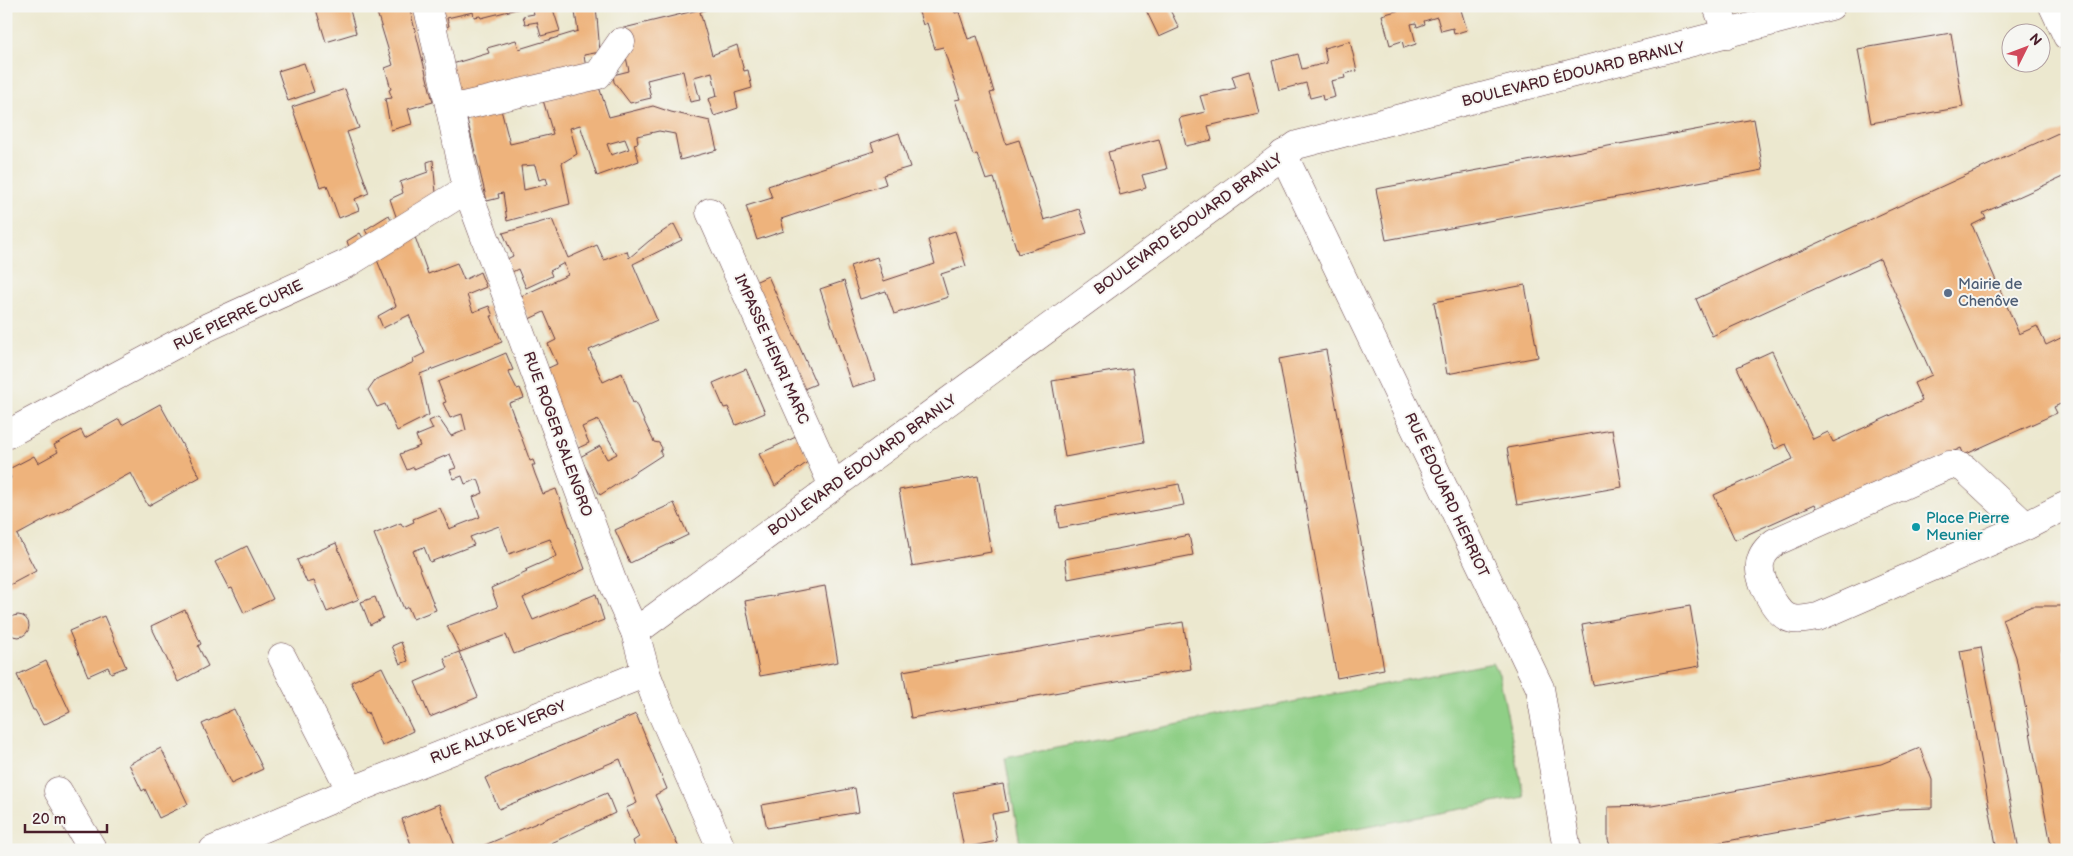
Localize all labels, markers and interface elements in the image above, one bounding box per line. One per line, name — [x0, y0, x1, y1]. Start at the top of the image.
north arrow — [2000, 22, 2050, 72]
text: N — [2025, 30, 2045, 49]
street label: BOULEVARD ÉDOUARD BRANLY — [1460, 38, 1687, 111]
street label: BOULEVARD ÉDOUARD BRANLY — [1090, 149, 1287, 299]
street label: IMPASSE HENRI MARC — [730, 271, 813, 427]
place label: Mairie de Chenôve — [1958, 275, 2022, 311]
street label: RUE PIERRE CURIE — [170, 276, 306, 355]
marker: Mairie de Chenôve — [1942, 287, 1954, 299]
street label: RUE ROGER SALENGRO — [519, 349, 596, 519]
street label: BOULEVARD ÉDOUARD BRANLY — [764, 390, 961, 540]
street label: RUE ÉDOUARD HERRIOT — [1400, 410, 1493, 580]
place label: Place Pierre Meunier — [1926, 509, 2009, 545]
marker: Place Pierre Meunier — [1910, 521, 1922, 533]
street label: RUE ALIX DE VERGY — [427, 696, 569, 768]
scale bar — [25, 801, 108, 833]
text: 20 m — [32, 810, 66, 829]

